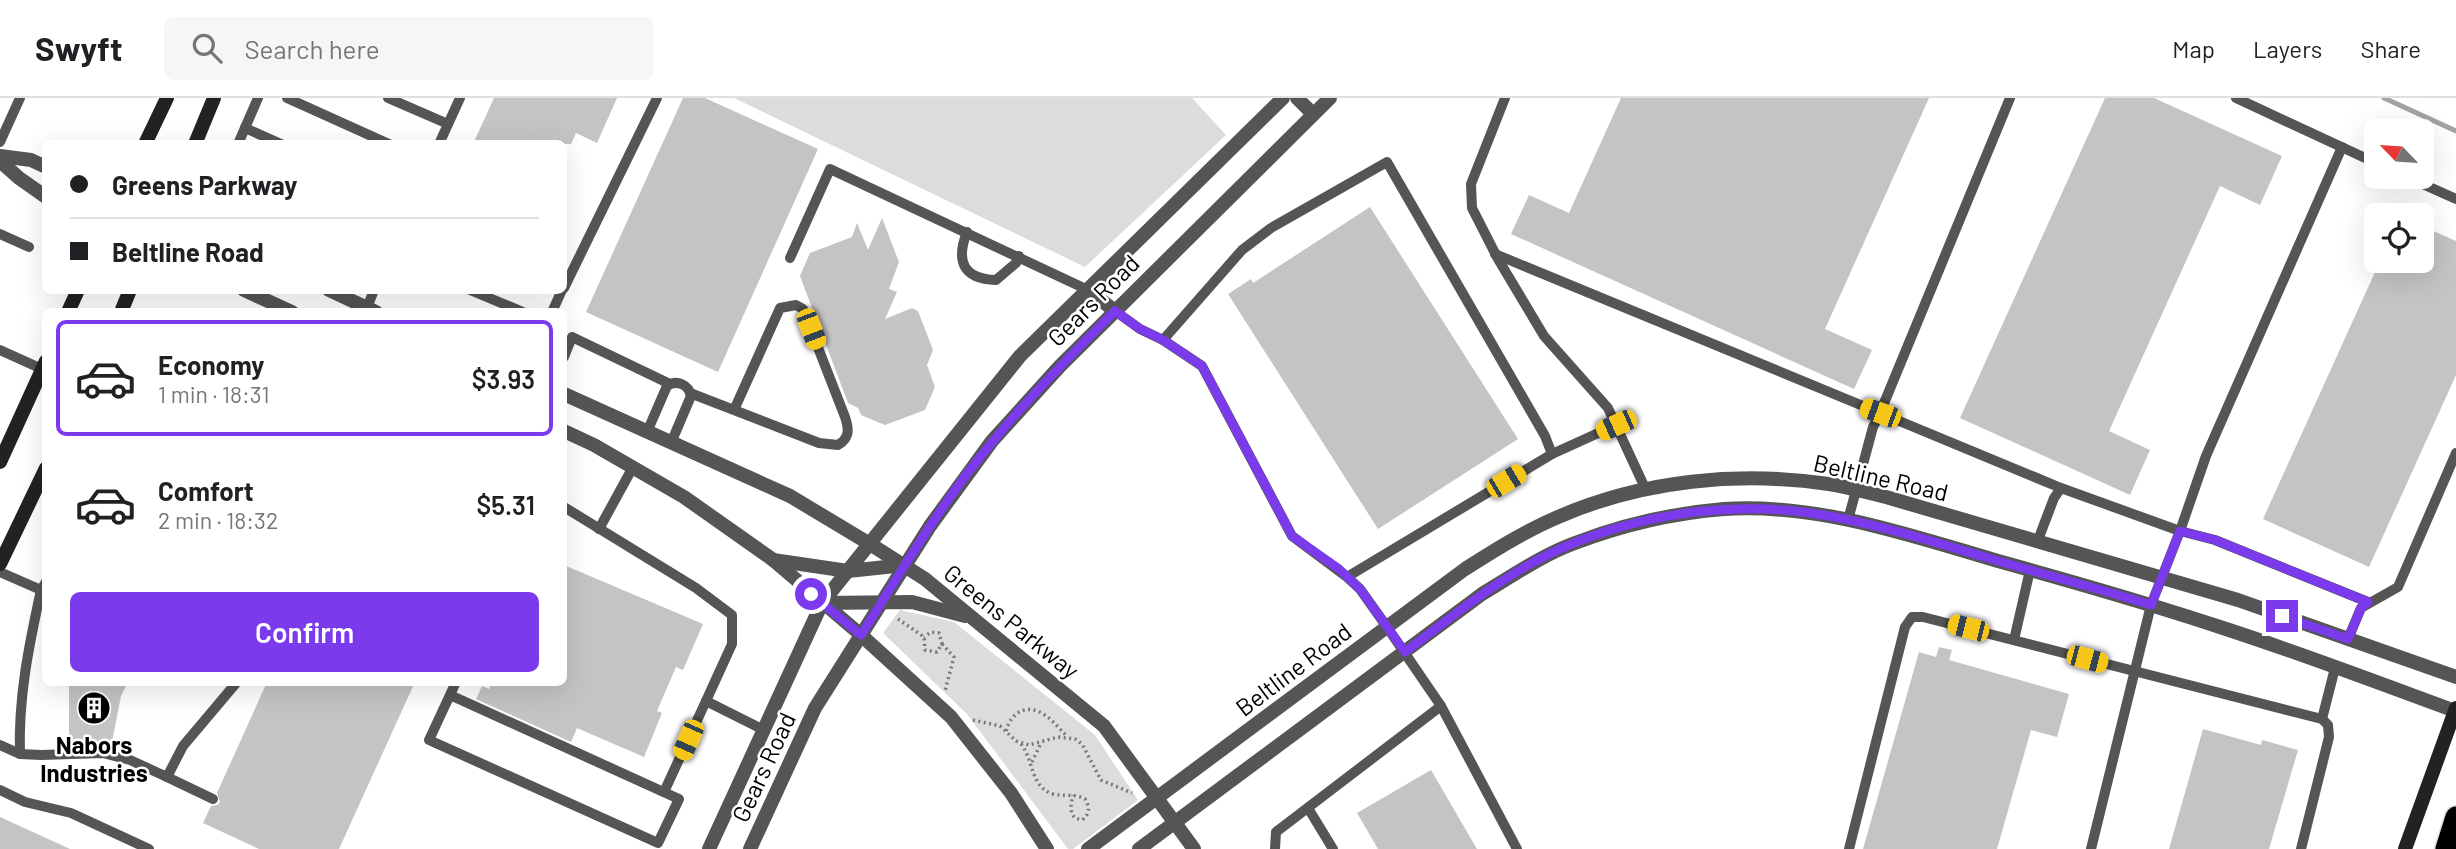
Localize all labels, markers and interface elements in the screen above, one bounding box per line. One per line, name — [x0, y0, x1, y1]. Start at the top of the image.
search box — [164, 17, 654, 80]
text: Swyft — [35, 28, 122, 68]
icon: search — [188, 29, 226, 67]
text: Search here — [244, 33, 380, 64]
text: Map — [2172, 34, 2215, 63]
text: Layers — [2253, 34, 2322, 63]
text: Share — [2360, 34, 2421, 63]
north arrow — [2364, 119, 2434, 189]
map controls — [2364, 119, 2434, 273]
text: Greens Parkway — [112, 169, 297, 200]
button: locate — [2364, 203, 2434, 273]
text: Beltline Road — [112, 236, 264, 267]
street label: Gears Road — [1041, 248, 1145, 352]
car — [794, 306, 829, 352]
icon: car — [74, 347, 137, 410]
text: Economy — [158, 349, 264, 380]
text: $3.93 — [472, 363, 535, 394]
text: 1 min · 18:31 — [158, 380, 270, 408]
car — [1857, 396, 1904, 430]
car — [1593, 407, 1640, 443]
street label: Beltline Road — [1811, 447, 1951, 507]
car — [1483, 461, 1530, 501]
icon: car — [74, 473, 137, 536]
text: Comfort — [158, 475, 254, 506]
text: $5.31 — [476, 489, 535, 520]
text: 2 min · 18:32 — [158, 506, 278, 534]
street label: Greens Parkway — [939, 558, 1085, 684]
route start — [795, 578, 827, 610]
button: Confirm — [70, 592, 539, 672]
route end — [2266, 600, 2298, 632]
car — [1946, 613, 1991, 643]
street label: Beltline Road — [1229, 616, 1357, 722]
car — [2064, 643, 2111, 675]
building icon: Nabors Industries — [75, 689, 113, 727]
street label: Gears Road — [725, 708, 801, 826]
car — [670, 717, 707, 763]
place label: Nabors Industries — [40, 730, 148, 787]

